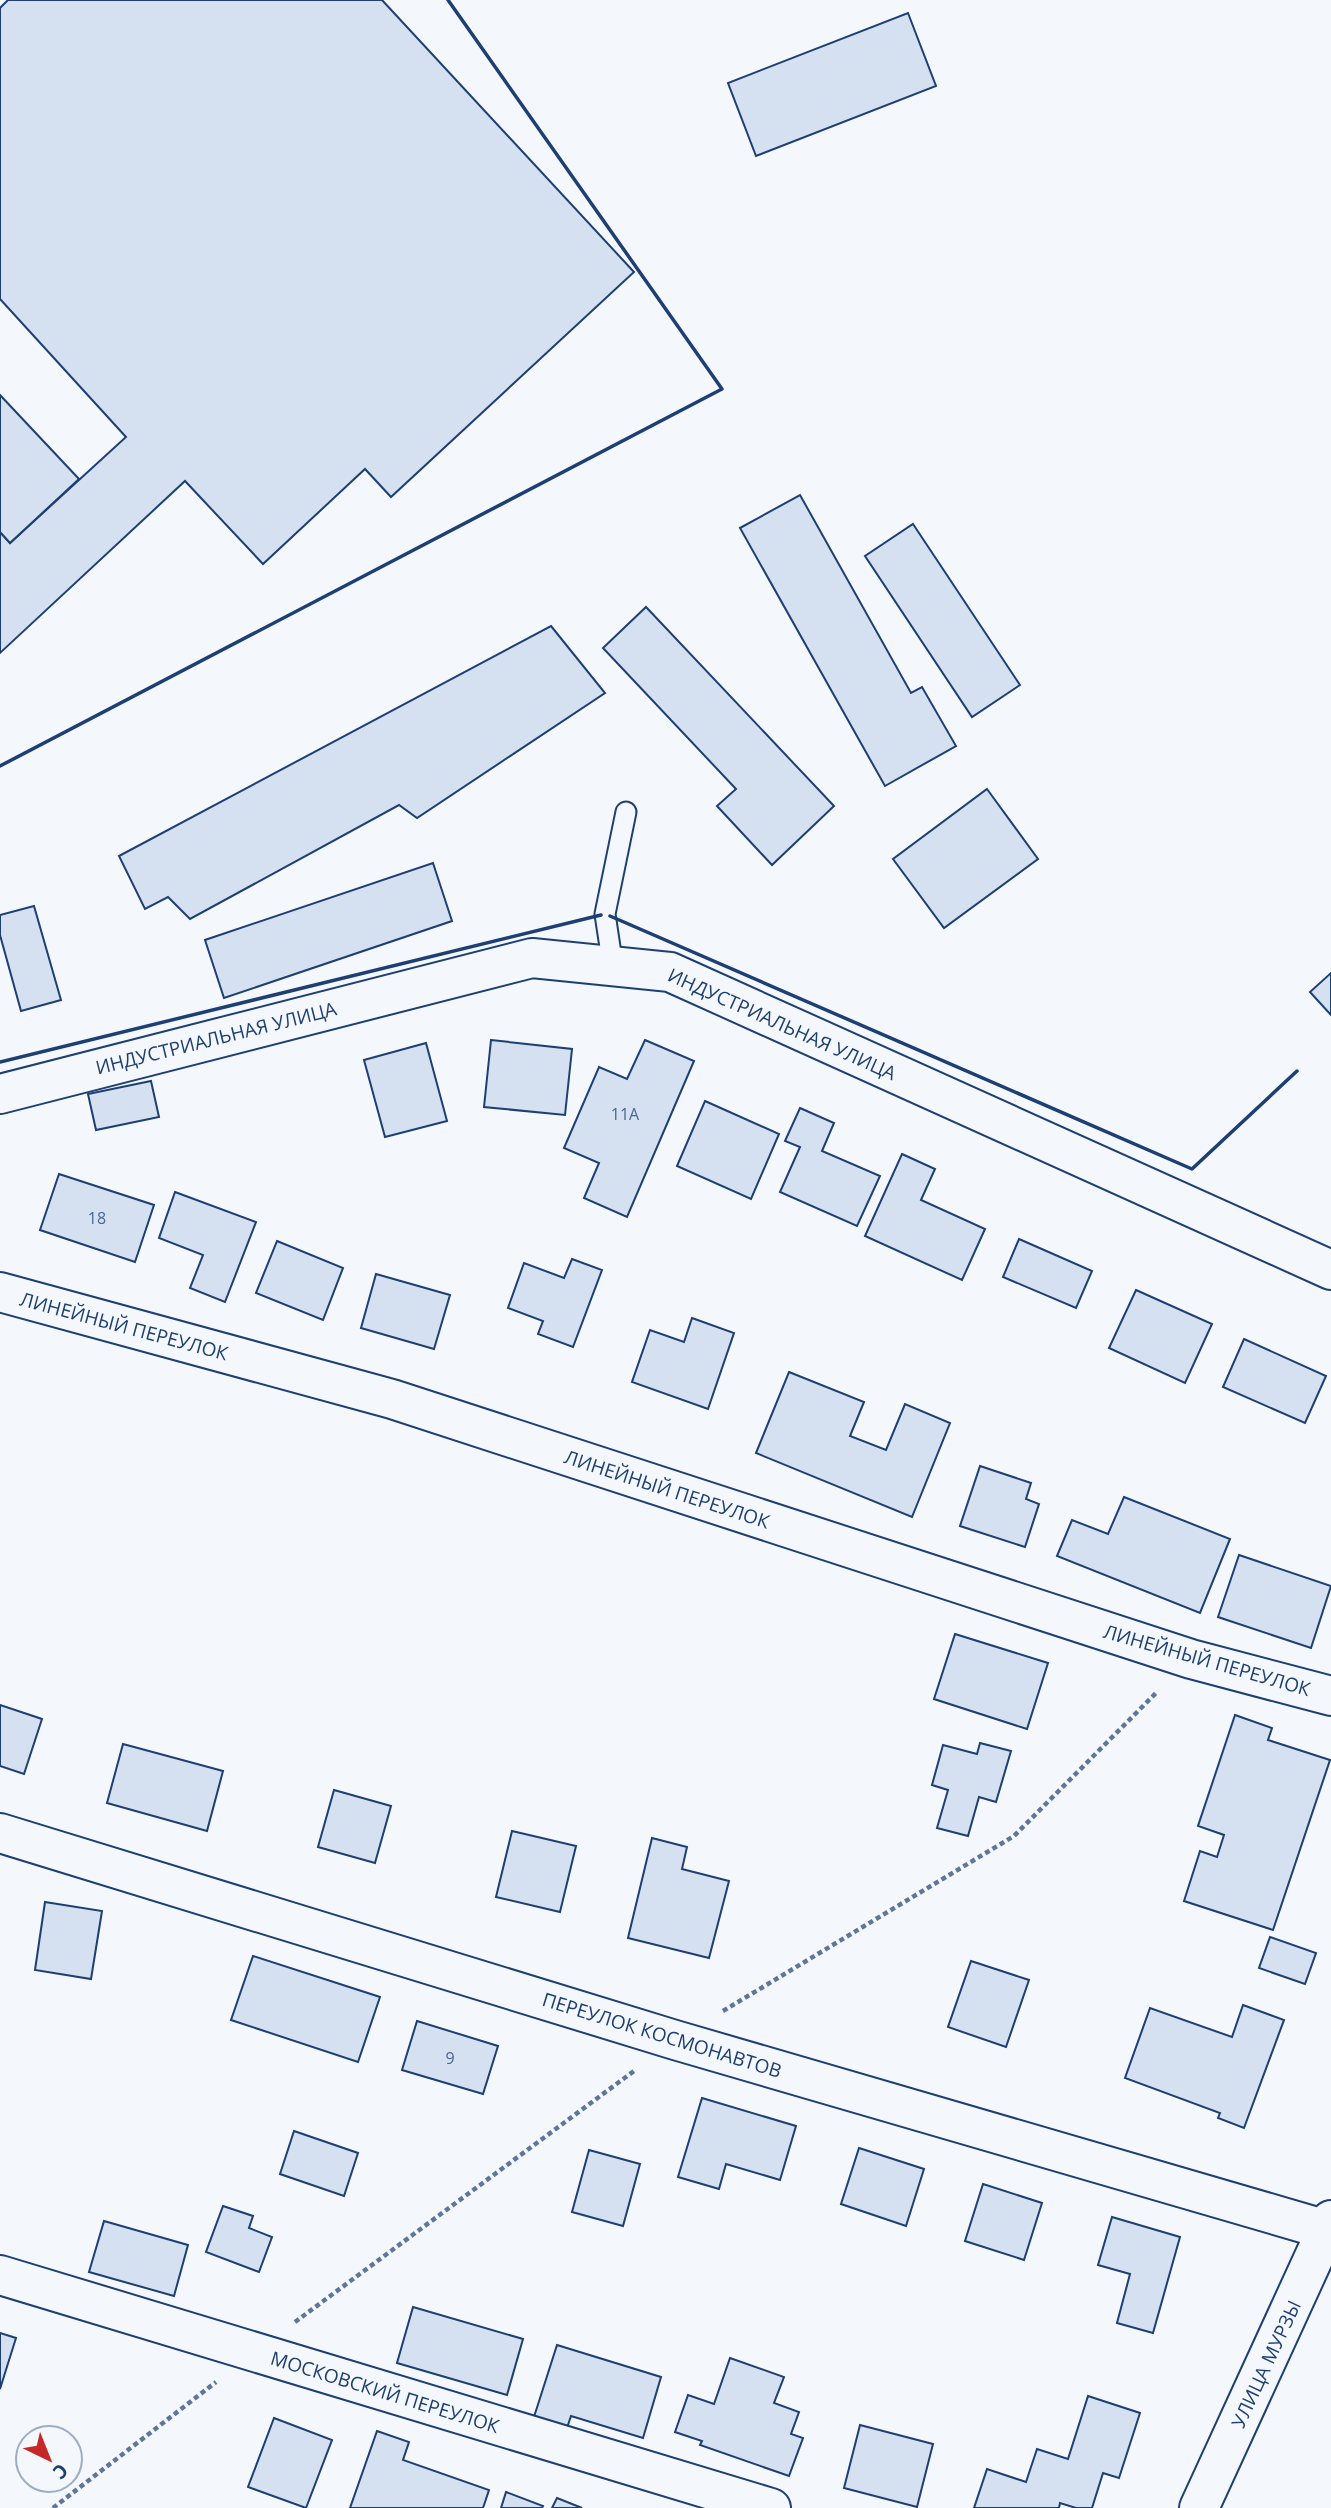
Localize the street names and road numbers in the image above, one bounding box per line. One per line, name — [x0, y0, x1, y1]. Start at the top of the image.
street label: ИНДУСТРИАЛЬНАЯ УЛИЦА — [664, 962, 900, 1086]
street label: ИНДУСТРИАЛЬНАЯ УЛИЦА — [93, 995, 339, 1081]
street label: ЛИНЕЙНЫЙ ПЕРЕУЛОК — [17, 1286, 231, 1366]
street label: ЛИНЕЙНЫЙ ПЕРЕУЛОК — [561, 1444, 773, 1535]
street label: ЛИНЕЙНЫЙ ПЕРЕУЛОК — [1100, 1618, 1314, 1702]
street label: ПЕРЕУЛОК КОСМОНАВТОВ — [539, 1986, 785, 2084]
street label: УЛИЦА МУРЗЫ — [1225, 2296, 1307, 2432]
street label: МОСКОВСКИЙ ПЕРЕУЛОК — [268, 2345, 503, 2439]

